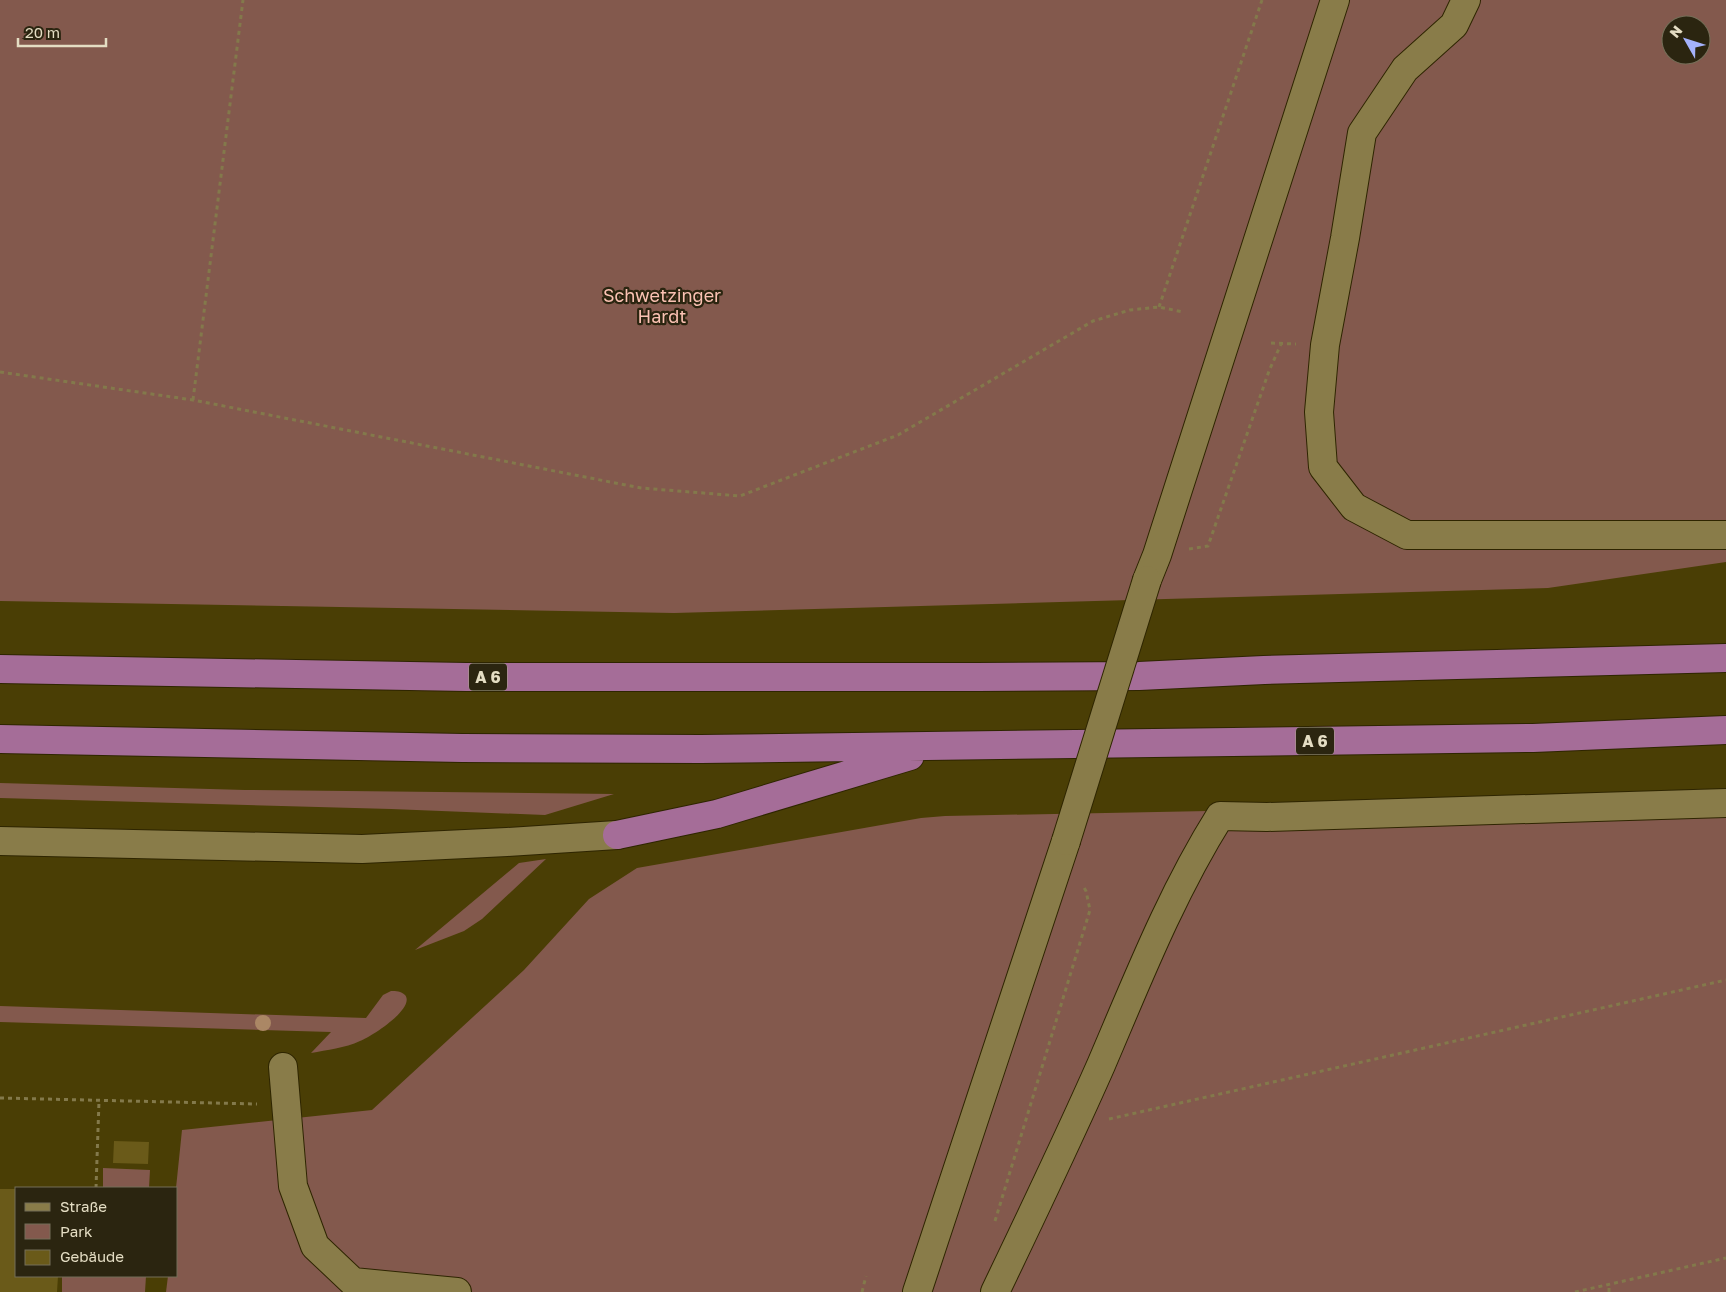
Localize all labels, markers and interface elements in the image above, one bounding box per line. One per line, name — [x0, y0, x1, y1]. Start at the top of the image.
scale bar — [18, 15, 105, 47]
north arrow — [1661, 15, 1711, 65]
text: N — [1666, 22, 1685, 41]
text: 20 m — [25, 23, 60, 41]
park label: Schwetzinger Hardt — [603, 284, 721, 327]
road number: A 6 — [469, 664, 507, 690]
road number: A 6 — [1296, 728, 1334, 754]
legend — [15, 1187, 178, 1277]
text: Straße — [60, 1197, 107, 1215]
text: Park — [60, 1222, 93, 1240]
text: Gebäude — [60, 1247, 124, 1265]

